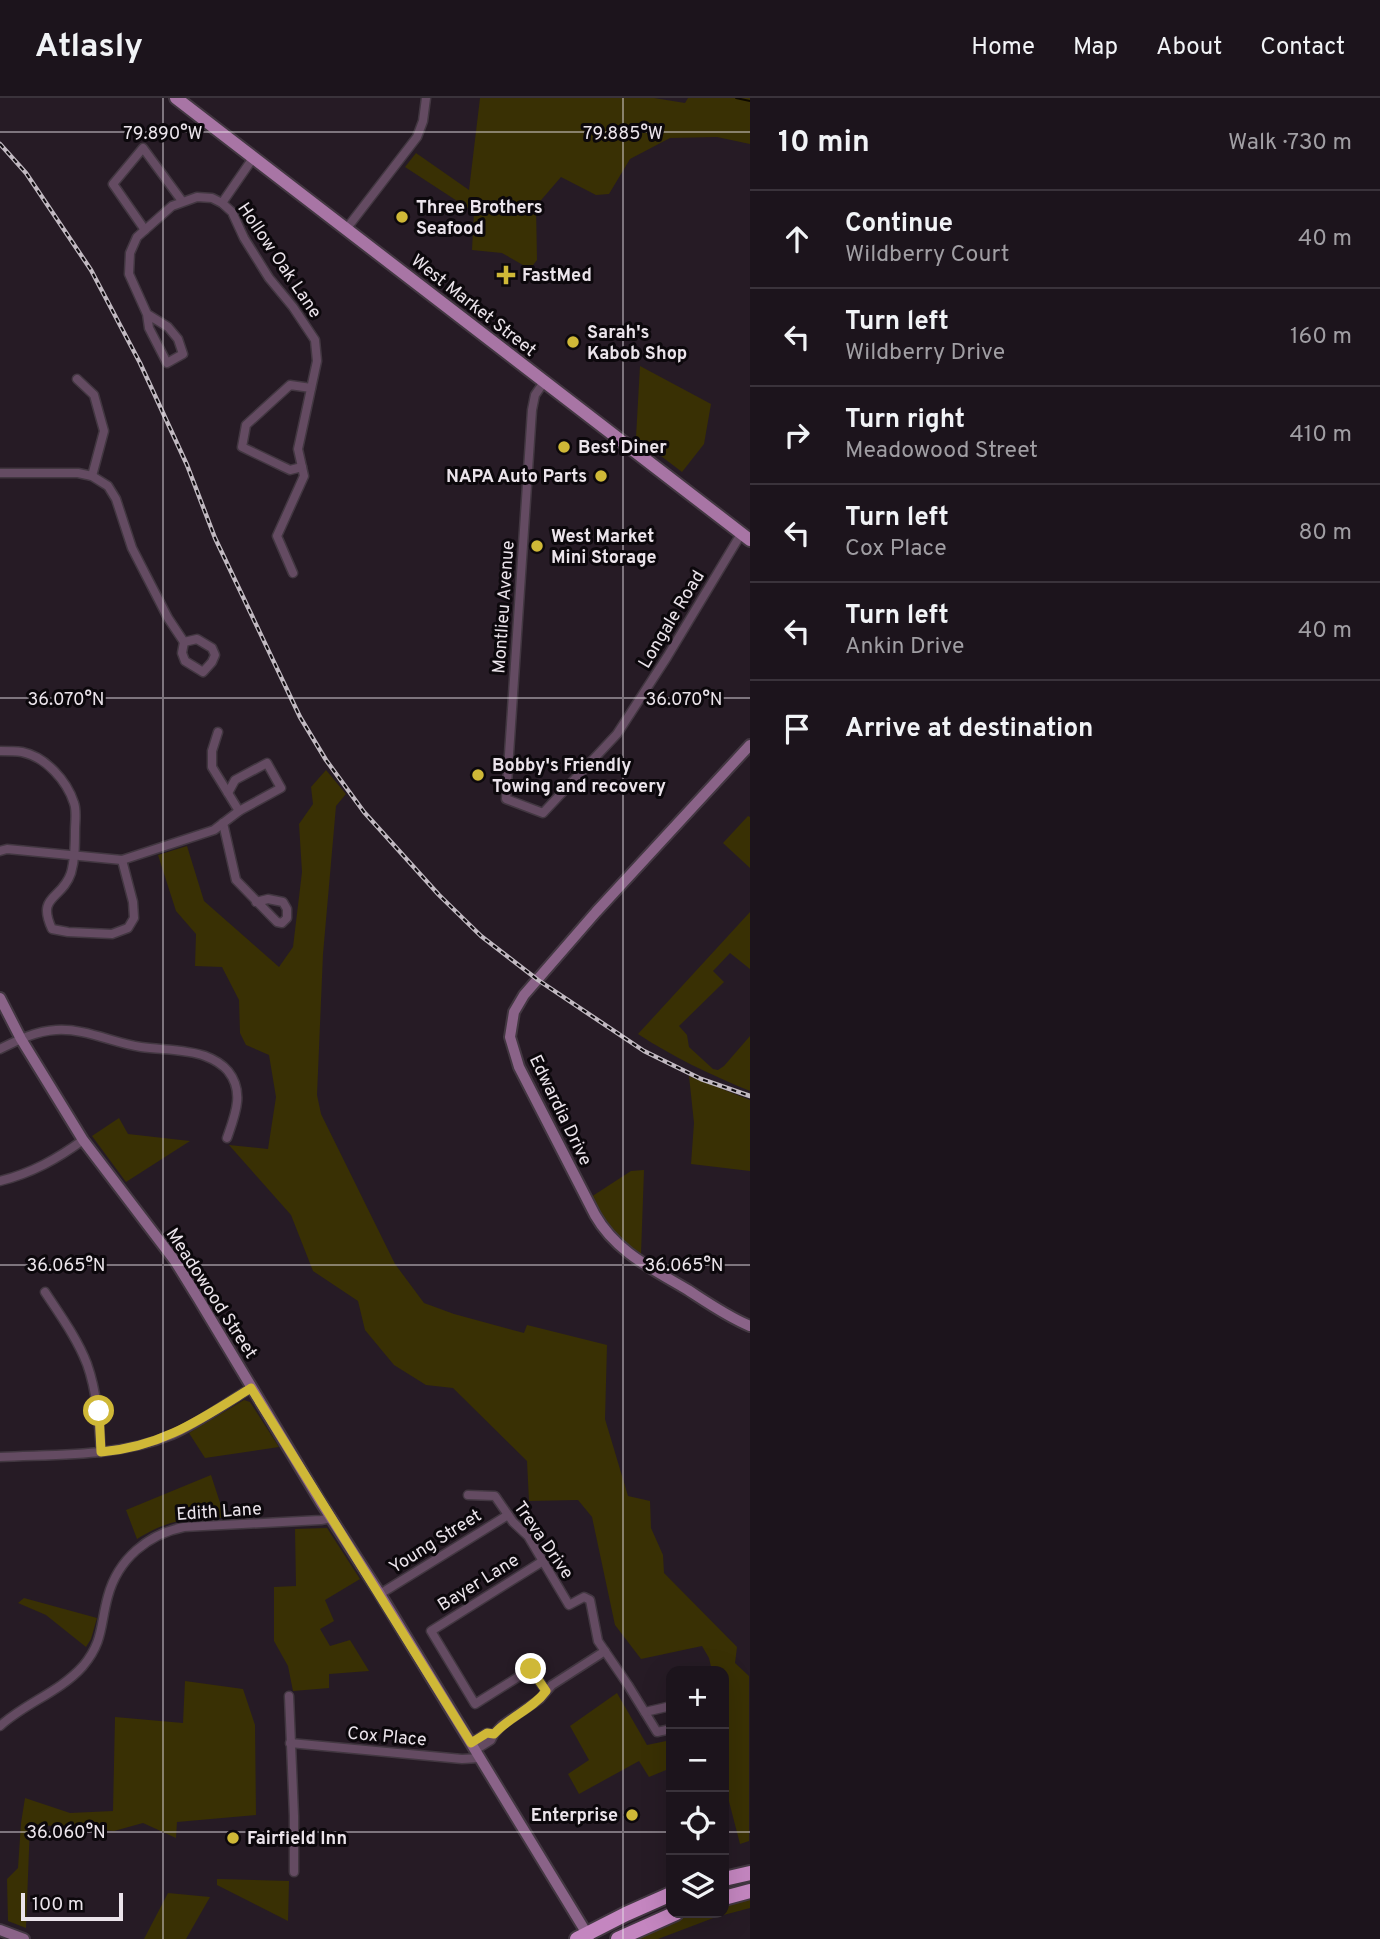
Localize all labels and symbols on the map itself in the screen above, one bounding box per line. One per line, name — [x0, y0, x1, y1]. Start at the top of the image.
text: 79.890°W — [123, 123, 203, 146]
text: 79.885°W — [583, 123, 663, 146]
place label: Three Brothers Seafood — [416, 197, 543, 241]
street label: Hollow Oak Lane — [231, 198, 326, 323]
marker: Three Brothers Seafood — [394, 209, 410, 225]
street label: West Market Street — [406, 250, 541, 362]
marker: FastMed — [496, 265, 516, 285]
place label: FastMed — [522, 265, 592, 288]
place label: Sarah's Kabob Shop — [587, 322, 687, 366]
marker: Sarah's Kabob Shop — [565, 334, 581, 350]
place label: Best Diner — [578, 437, 667, 460]
marker: Best Diner — [556, 439, 572, 455]
place label: NAPA Auto Parts — [446, 466, 587, 489]
marker: NAPA Auto Parts — [593, 468, 609, 484]
place label: West Market Mini Storage — [551, 526, 656, 570]
marker: West Market Mini Storage — [529, 538, 545, 554]
street label: Montlieu Avenue — [488, 540, 521, 675]
street label: Longale Road — [634, 567, 711, 673]
text: 36.070°N — [27, 689, 105, 712]
text: 36.070°N — [645, 689, 723, 712]
place label: Bobby's Friendly Towing and recovery — [492, 755, 666, 799]
marker: Bobby's Friendly Towing and recovery — [470, 767, 486, 783]
street label: Edwardia Drive — [523, 1052, 596, 1170]
street label: Meadowood Street — [160, 1224, 262, 1363]
text: 36.065°N — [26, 1255, 106, 1278]
text: 36.065°N — [644, 1255, 724, 1278]
route start — [83, 1395, 114, 1426]
street label: Treva Drive — [508, 1497, 578, 1584]
street label: Edith Lane — [176, 1498, 263, 1527]
street label: Young Street — [385, 1505, 486, 1580]
street label: Bayer Lane — [434, 1549, 524, 1617]
route end — [515, 1653, 546, 1684]
street label: Cox Place — [346, 1723, 428, 1752]
place label: Enterprise — [531, 1805, 618, 1828]
marker: Enterprise — [624, 1807, 640, 1823]
text: 36.060°N — [26, 1822, 106, 1845]
place label: Fairfield Inn — [247, 1828, 347, 1851]
marker: Fairfield Inn — [225, 1830, 241, 1846]
scale bar — [21, 1890, 122, 1922]

